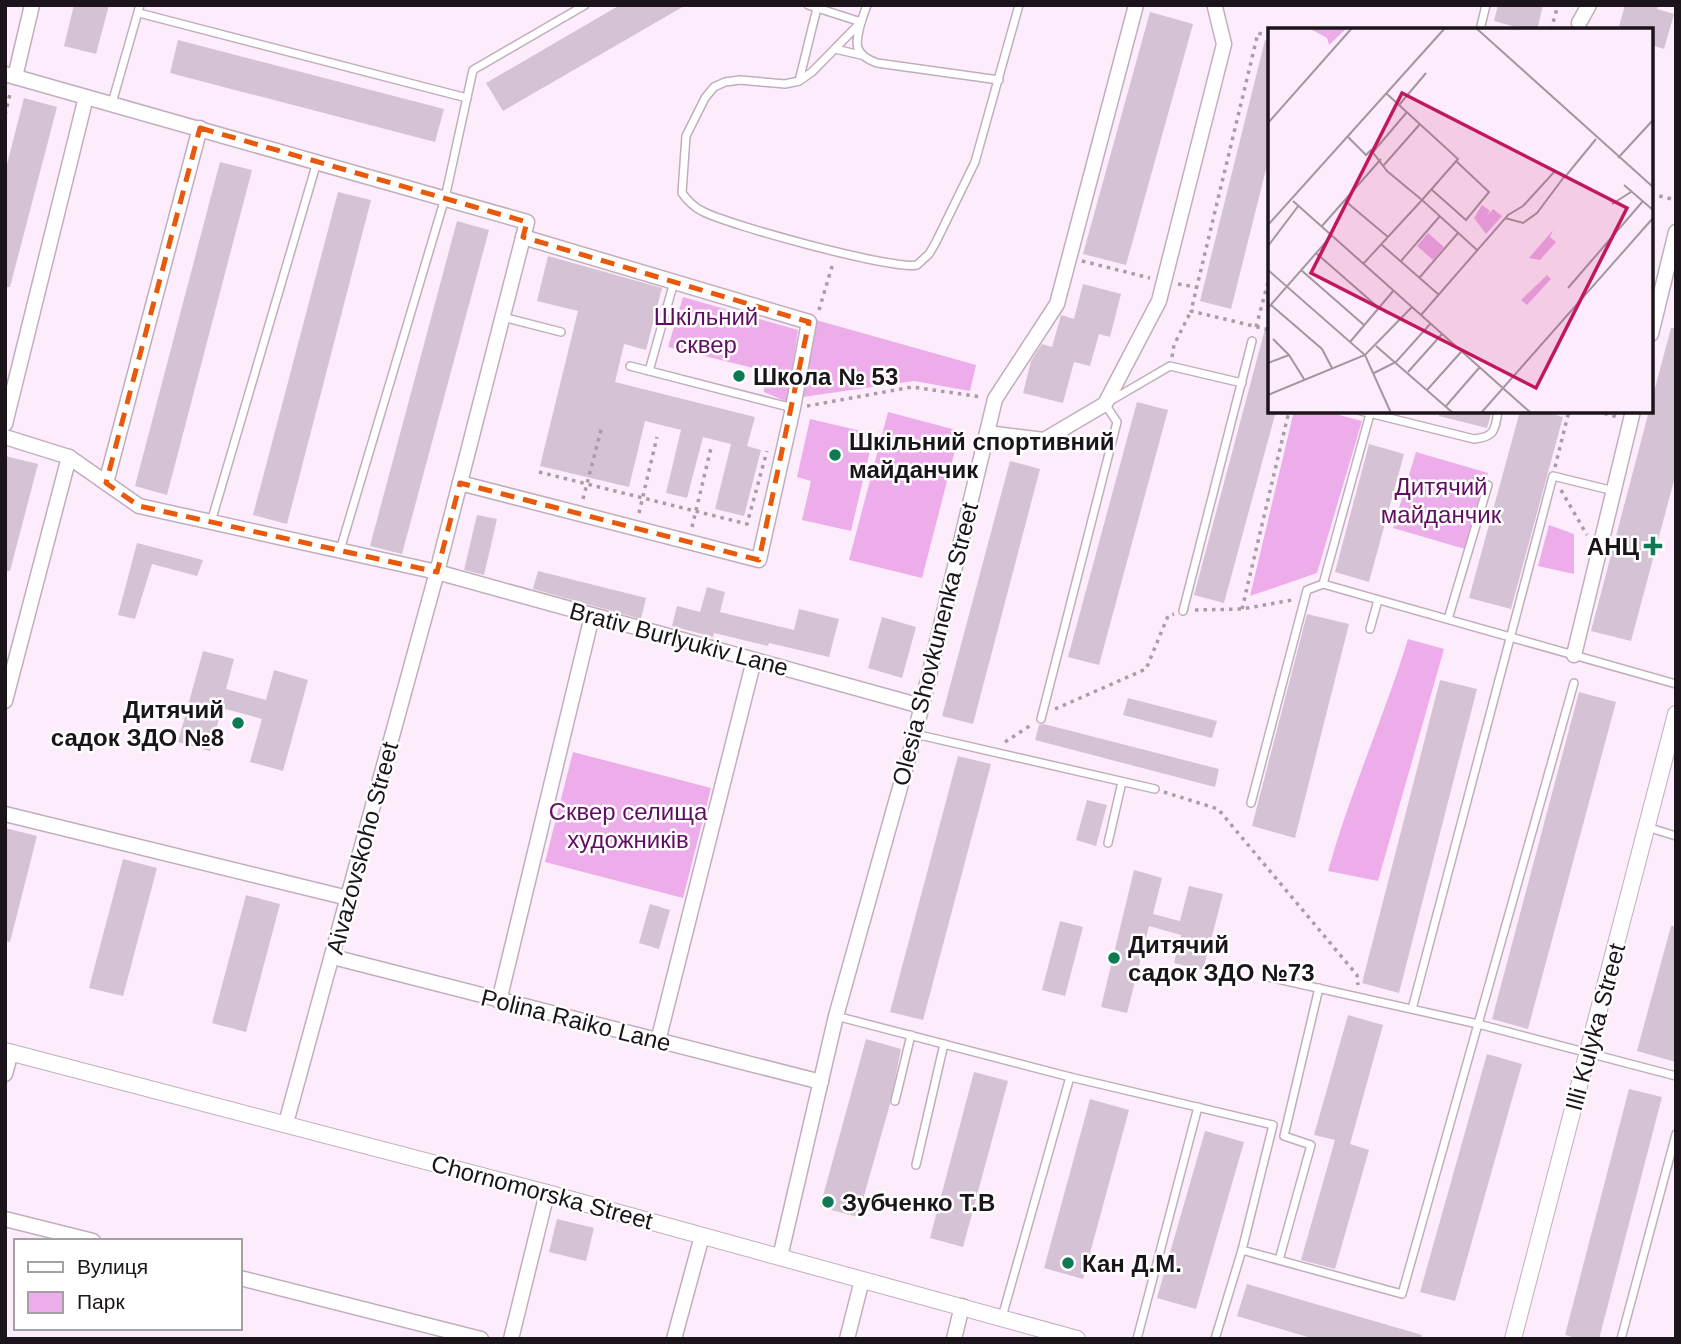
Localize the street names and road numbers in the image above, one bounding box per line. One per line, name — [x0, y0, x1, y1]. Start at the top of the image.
street label: Olesia Shovkunenka Street — [887, 499, 983, 788]
street label: Brativ Burlyukiv Lane — [567, 597, 791, 681]
street label: Aivazovskoho Street — [321, 739, 403, 957]
street label: Illi Kulyka Street — [1560, 940, 1630, 1114]
street label: Polina Raiko Lane — [478, 983, 674, 1057]
street label: Chornomorska Street — [428, 1149, 656, 1235]

